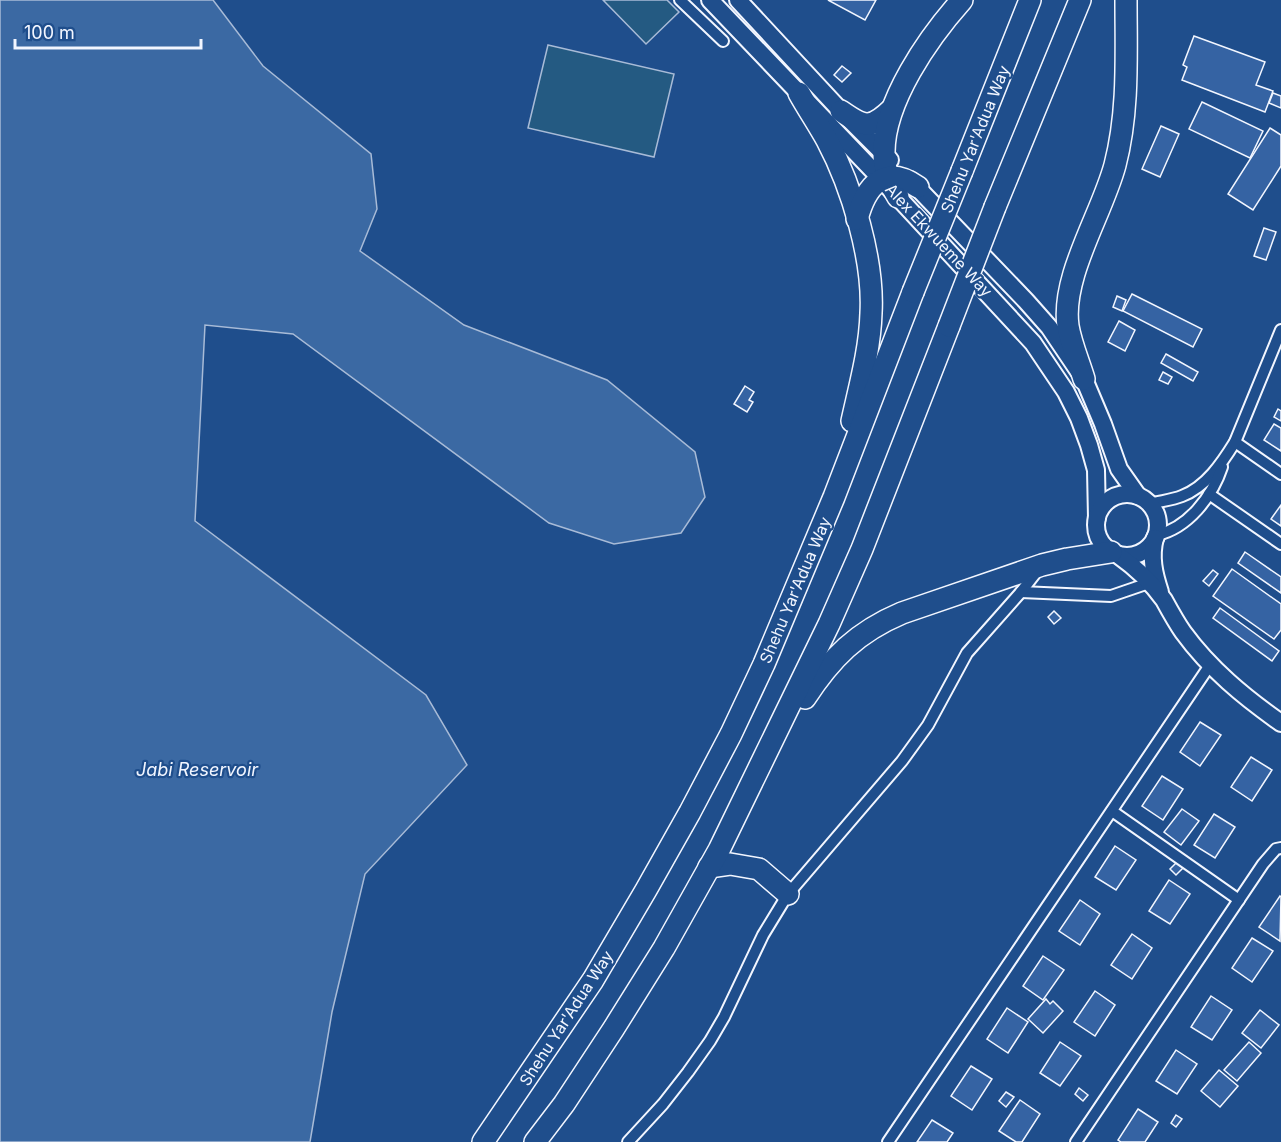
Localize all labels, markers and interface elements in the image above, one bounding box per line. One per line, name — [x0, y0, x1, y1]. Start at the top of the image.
scale bar — [15, 12, 201, 50]
text: 100 m — [24, 22, 75, 43]
street label: Shehu Yar'Adua Way — [936, 62, 1014, 216]
street label: Alex Ekwueme Way — [881, 179, 997, 301]
street label: Shehu Yar'Adua Way — [755, 514, 835, 666]
water label: Jabi Reservoir — [136, 759, 259, 780]
street label: Shehu Yar'Adua Way — [515, 947, 617, 1089]

